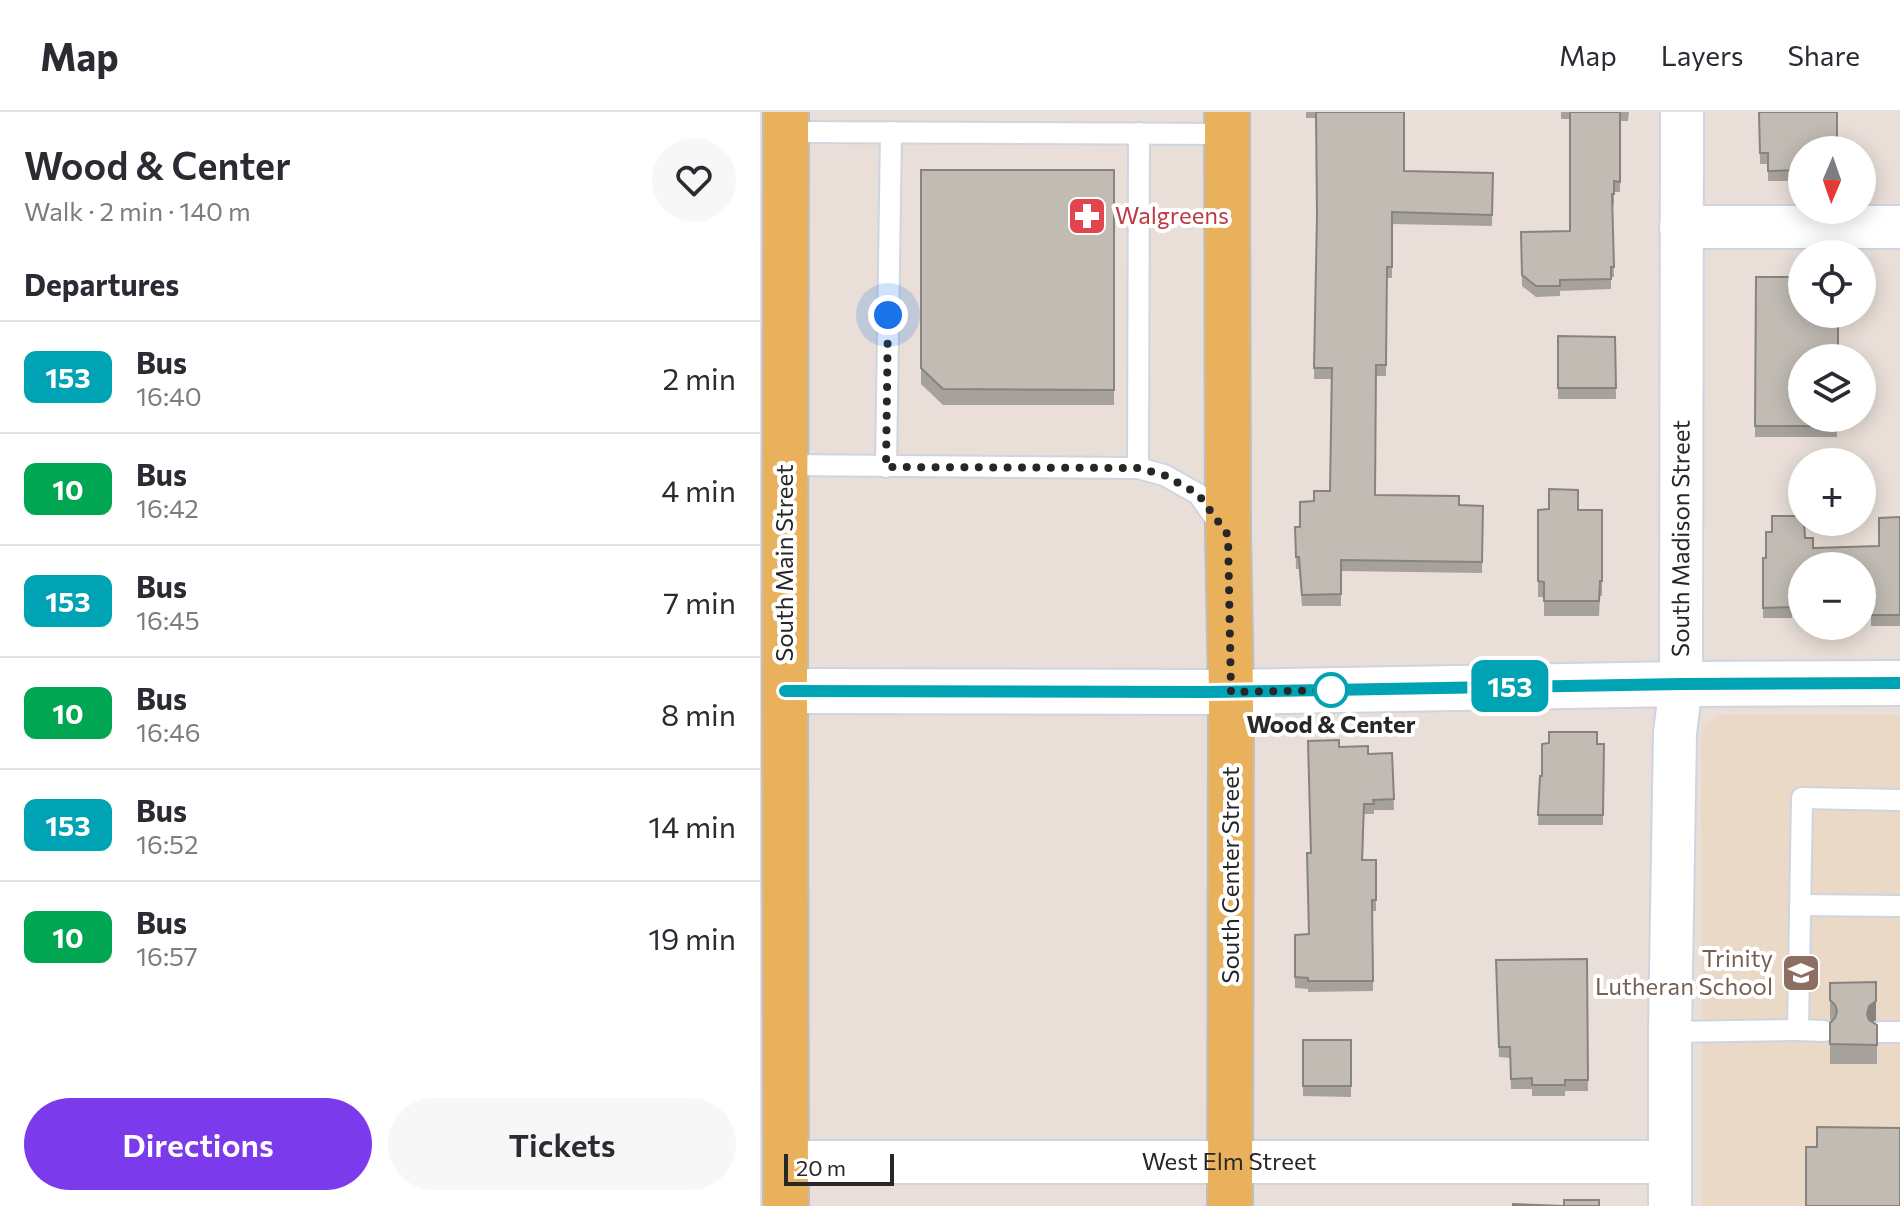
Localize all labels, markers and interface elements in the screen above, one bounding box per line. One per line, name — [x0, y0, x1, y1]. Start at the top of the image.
text: Map — [40, 32, 119, 79]
text: Map — [1559, 38, 1617, 72]
text: Layers — [1661, 38, 1743, 72]
text: Share — [1787, 38, 1860, 72]
north arrow — [1788, 136, 1876, 224]
map controls — [1788, 136, 1876, 640]
button: heart — [652, 138, 736, 222]
text: Wood & Center — [24, 141, 291, 188]
text: Walk · 2 min · 140 m — [24, 195, 251, 226]
pharmacy icon: Walgreens — [1066, 195, 1108, 237]
place label: Walgreens — [1115, 200, 1229, 229]
button: locate — [1788, 240, 1876, 328]
text: Departures — [24, 265, 179, 302]
your location — [868, 295, 908, 335]
text: Bus — [136, 343, 187, 380]
button: layers — [1788, 344, 1876, 432]
text: 2 min — [663, 359, 736, 396]
text: 153 — [45, 360, 91, 394]
text: 16:40 — [136, 380, 202, 411]
street label: South Madison Street — [1665, 420, 1694, 657]
button: + — [1788, 448, 1876, 536]
text: Bus — [136, 455, 187, 492]
street label: South Main Street — [769, 464, 798, 662]
text: 4 min — [661, 471, 736, 508]
text: 10 — [52, 472, 84, 506]
text: 16:42 — [136, 492, 199, 523]
button: − — [1788, 552, 1876, 640]
text: Bus — [136, 567, 187, 604]
text: 7 min — [663, 583, 736, 620]
text: 153 — [45, 584, 91, 618]
text: 16:45 — [136, 604, 200, 635]
line badge: 153 — [1464, 660, 1556, 712]
text: 153 — [1487, 669, 1533, 703]
marker: Wood & Center — [1314, 673, 1348, 707]
text: Bus — [136, 679, 187, 716]
text: 8 min — [661, 695, 736, 732]
text: 10 — [52, 696, 84, 730]
place label: Wood & Center — [1246, 709, 1416, 738]
text: 16:46 — [136, 716, 200, 747]
street label: South Center Street — [1215, 766, 1244, 984]
text: Bus — [136, 791, 187, 828]
text: 14 min — [648, 807, 736, 844]
text: 153 — [45, 808, 91, 842]
text: 16:52 — [136, 828, 198, 859]
text: Bus — [136, 903, 187, 940]
text: 19 min — [648, 919, 736, 956]
text: 10 — [52, 920, 84, 954]
text: 16:57 — [136, 940, 198, 971]
place label: Trinity Lutheran School — [1595, 943, 1773, 1000]
school or university icon: Trinity Lutheran School — [1780, 952, 1822, 994]
button: Directions — [24, 1098, 372, 1190]
button: Tickets — [388, 1098, 736, 1190]
street label: West Elm Street — [1142, 1146, 1316, 1175]
scale bar — [784, 1150, 894, 1186]
text: 20 m — [796, 1154, 846, 1181]

